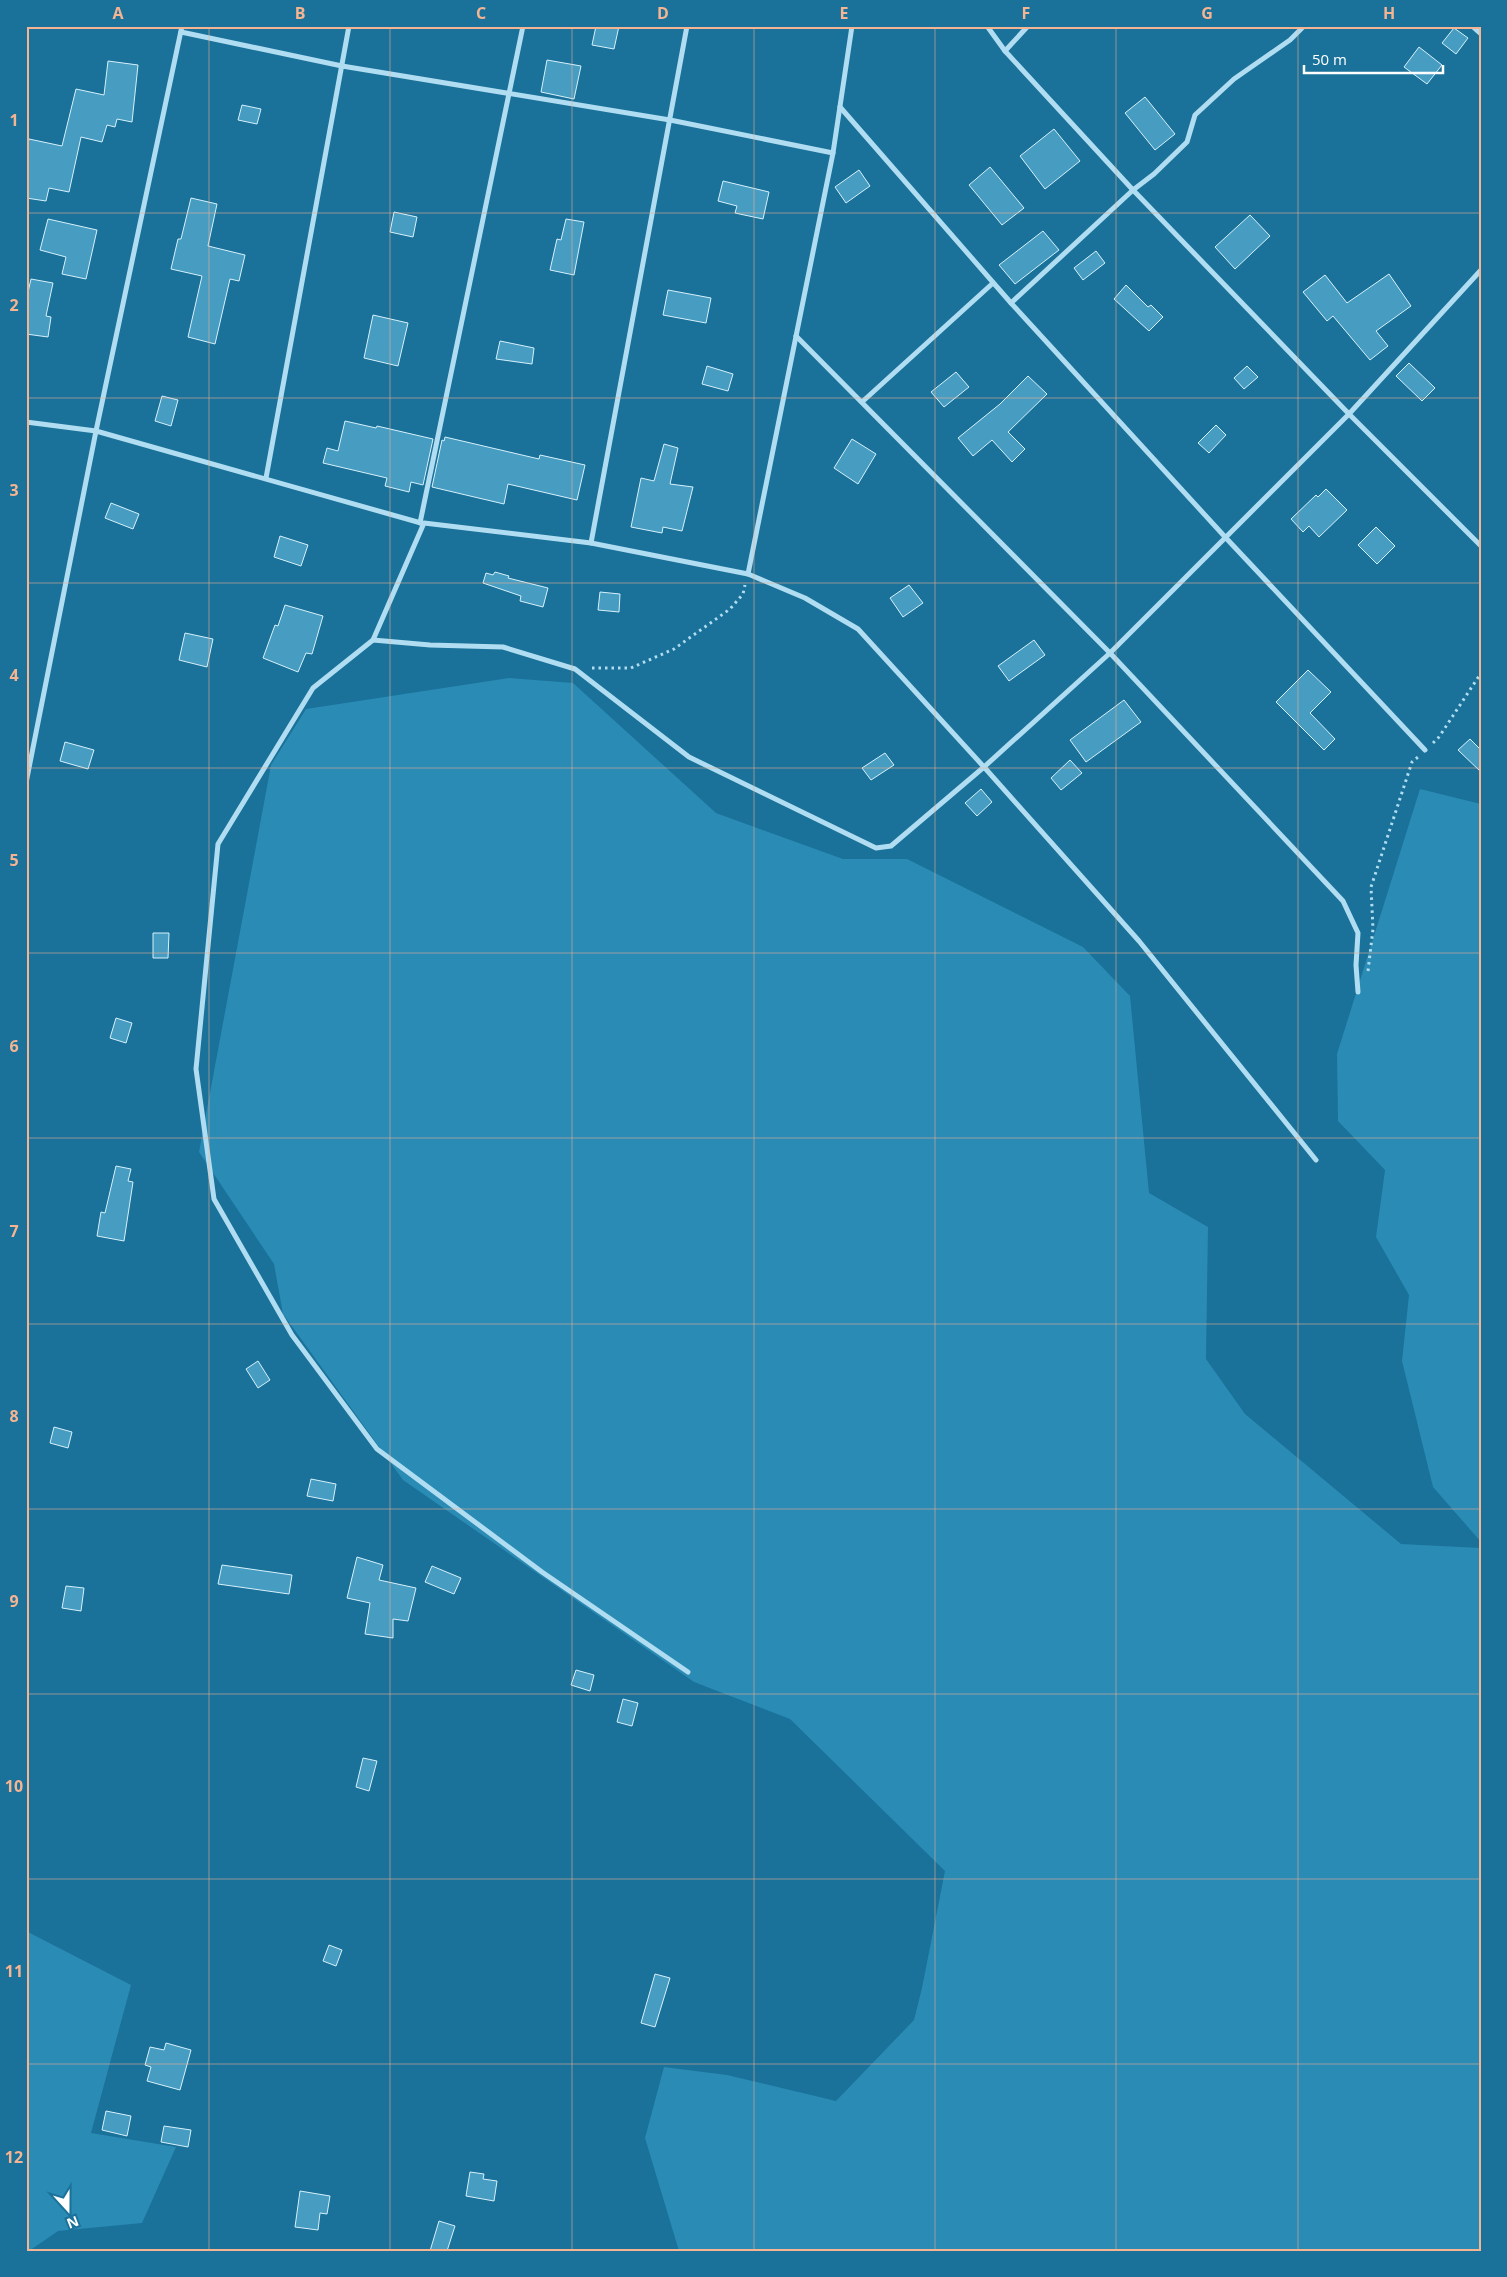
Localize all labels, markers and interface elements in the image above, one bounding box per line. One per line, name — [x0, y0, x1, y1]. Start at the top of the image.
text: A — [112, 2, 124, 24]
text: B — [295, 2, 305, 24]
text: C — [476, 2, 486, 24]
text: D — [657, 2, 669, 24]
text: E — [840, 2, 849, 24]
text: F — [1022, 2, 1030, 24]
text: G — [1201, 2, 1213, 24]
text: H — [1383, 2, 1395, 24]
scale bar — [1304, 42, 1443, 74]
text: 50 m — [1312, 49, 1347, 69]
text: 1 — [9, 109, 19, 131]
text: 2 — [9, 294, 19, 316]
text: 3 — [9, 479, 19, 501]
text: 4 — [9, 664, 19, 686]
text: 5 — [9, 849, 19, 871]
text: 6 — [9, 1035, 19, 1057]
text: 7 — [9, 1220, 19, 1242]
text: 8 — [9, 1405, 19, 1427]
text: 9 — [9, 1590, 19, 1612]
text: 10 — [5, 1775, 23, 1797]
text: 11 — [5, 1960, 23, 1982]
text: 12 — [5, 2146, 23, 2168]
north arrow — [42, 2184, 92, 2234]
text: N — [64, 2212, 82, 2234]

